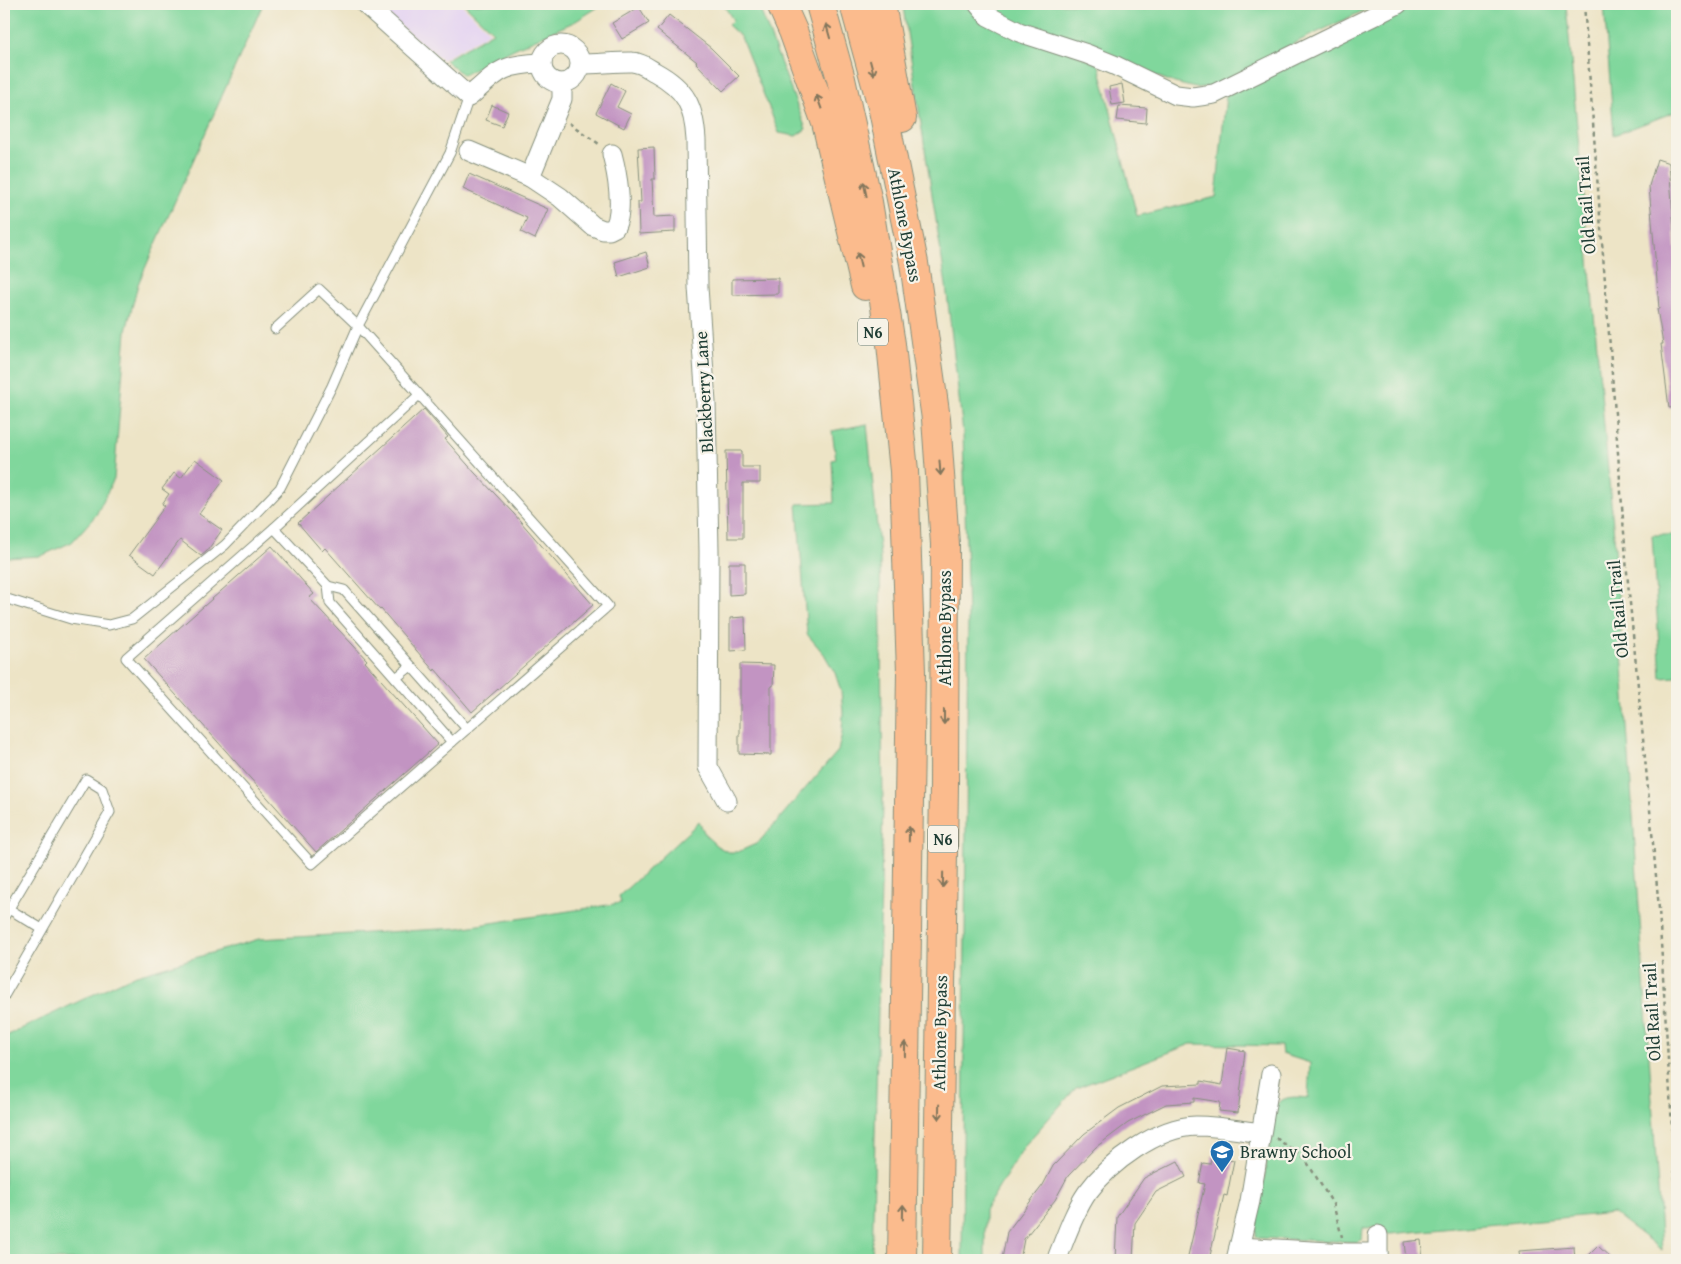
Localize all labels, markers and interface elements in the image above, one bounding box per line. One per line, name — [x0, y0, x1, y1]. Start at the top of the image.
one-way arrow — [822, 23, 832, 39]
one-way arrow — [867, 59, 877, 75]
one-way arrow — [814, 95, 823, 110]
street label: Old Rail Trail — [1569, 155, 1602, 255]
street label: Athlone Bypass — [881, 165, 930, 284]
one-way arrow — [860, 181, 869, 197]
one-way arrow — [853, 252, 863, 268]
road number: N6 — [858, 318, 888, 346]
street label: Blackberry Lane — [687, 330, 720, 454]
one-way arrow — [935, 459, 944, 475]
street label: Old Rail Trail — [1600, 559, 1635, 659]
street label: Athlone Bypass — [931, 570, 958, 686]
one-way arrow — [939, 709, 949, 725]
one-way arrow — [904, 826, 914, 842]
road number: N6 — [928, 826, 958, 852]
one-way arrow — [938, 872, 948, 888]
street label: Old Rail Trail — [1635, 962, 1668, 1062]
street label: Athlone Bypass — [925, 975, 954, 1091]
one-way arrow — [901, 1041, 910, 1057]
one-way arrow — [934, 1104, 944, 1120]
place label: Brawny School — [1240, 1138, 1352, 1165]
school or university icon: Brawny School — [1209, 1139, 1235, 1173]
one-way arrow — [898, 1204, 908, 1220]

